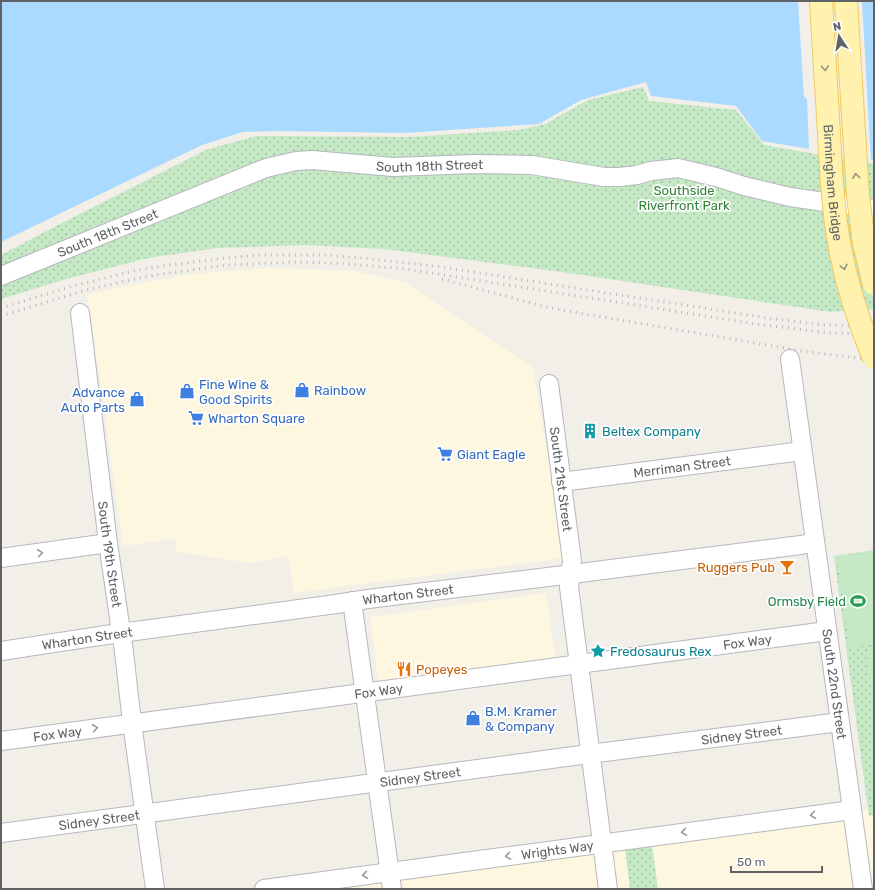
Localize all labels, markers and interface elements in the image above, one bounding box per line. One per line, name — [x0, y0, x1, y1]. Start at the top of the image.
north arrow — [819, 16, 859, 56]
text: N — [832, 20, 842, 34]
one-way arrow — [821, 65, 830, 71]
street label: Birmingham Bridge — [821, 124, 846, 242]
street label: South 18th Street — [375, 156, 483, 175]
one-way arrow — [852, 173, 861, 179]
park label: Southside Riverfront Park — [638, 183, 730, 213]
street label: South 18th Street — [55, 205, 160, 260]
one-way arrow — [840, 263, 848, 270]
place label: Fine Wine & Good Spirits — [199, 377, 273, 407]
shop icon: Rainbow — [293, 381, 311, 399]
shop icon: Fine Wine & Good Spirits — [178, 382, 196, 400]
place label: Rainbow — [314, 383, 366, 398]
place label: Advance Auto Parts — [61, 385, 125, 415]
shop icon: Advance Auto Parts — [128, 390, 146, 408]
supermarket icon: Wharton Square — [187, 409, 205, 427]
place label: Wharton Square — [208, 411, 305, 426]
building icon: Beltex Company — [581, 422, 599, 440]
place label: Beltex Company — [602, 424, 701, 439]
street label: South 21st Street — [547, 426, 576, 532]
supermarket icon: Giant Eagle — [436, 445, 454, 463]
place label: Giant Eagle — [457, 447, 525, 463]
street label: Merriman Street — [632, 453, 732, 480]
street label: South 19th Street — [95, 500, 125, 608]
one-way arrow — [37, 549, 43, 558]
bar icon: Ruggers Pub — [778, 558, 796, 576]
place label: Ruggers Pub — [697, 560, 775, 576]
street label: Wharton Street — [361, 581, 454, 607]
sports icon: Ormsby Field — [849, 592, 867, 610]
place label: Ormsby Field — [768, 594, 846, 609]
street label: Wharton Street — [41, 624, 133, 652]
street label: South 22nd Street — [820, 628, 850, 740]
street label: Fox Way — [722, 631, 773, 652]
place icon: Fredosaurus Rex — [589, 642, 607, 660]
place label: Fredosaurus Rex — [610, 644, 712, 659]
restaurant icon: Popeyes — [395, 660, 413, 678]
place label: Popeyes — [416, 662, 468, 677]
street label: Fox Way — [353, 680, 404, 701]
place label: B.M. Kramer & Company — [485, 704, 557, 734]
shop icon: B.M. Kramer & Company — [464, 709, 482, 727]
street label: Sidney Street — [700, 722, 783, 747]
street label: Fox Way — [32, 723, 83, 744]
one-way arrow — [92, 724, 98, 733]
street label: Sidney Street — [379, 764, 462, 789]
street label: Sidney Street — [58, 807, 141, 833]
one-way arrow — [810, 810, 816, 819]
one-way arrow — [681, 827, 687, 836]
street label: Wrights Way — [520, 837, 595, 862]
scale bar — [731, 848, 822, 874]
one-way arrow — [505, 851, 511, 860]
text: 50 m — [737, 855, 765, 869]
one-way arrow — [362, 870, 368, 879]

